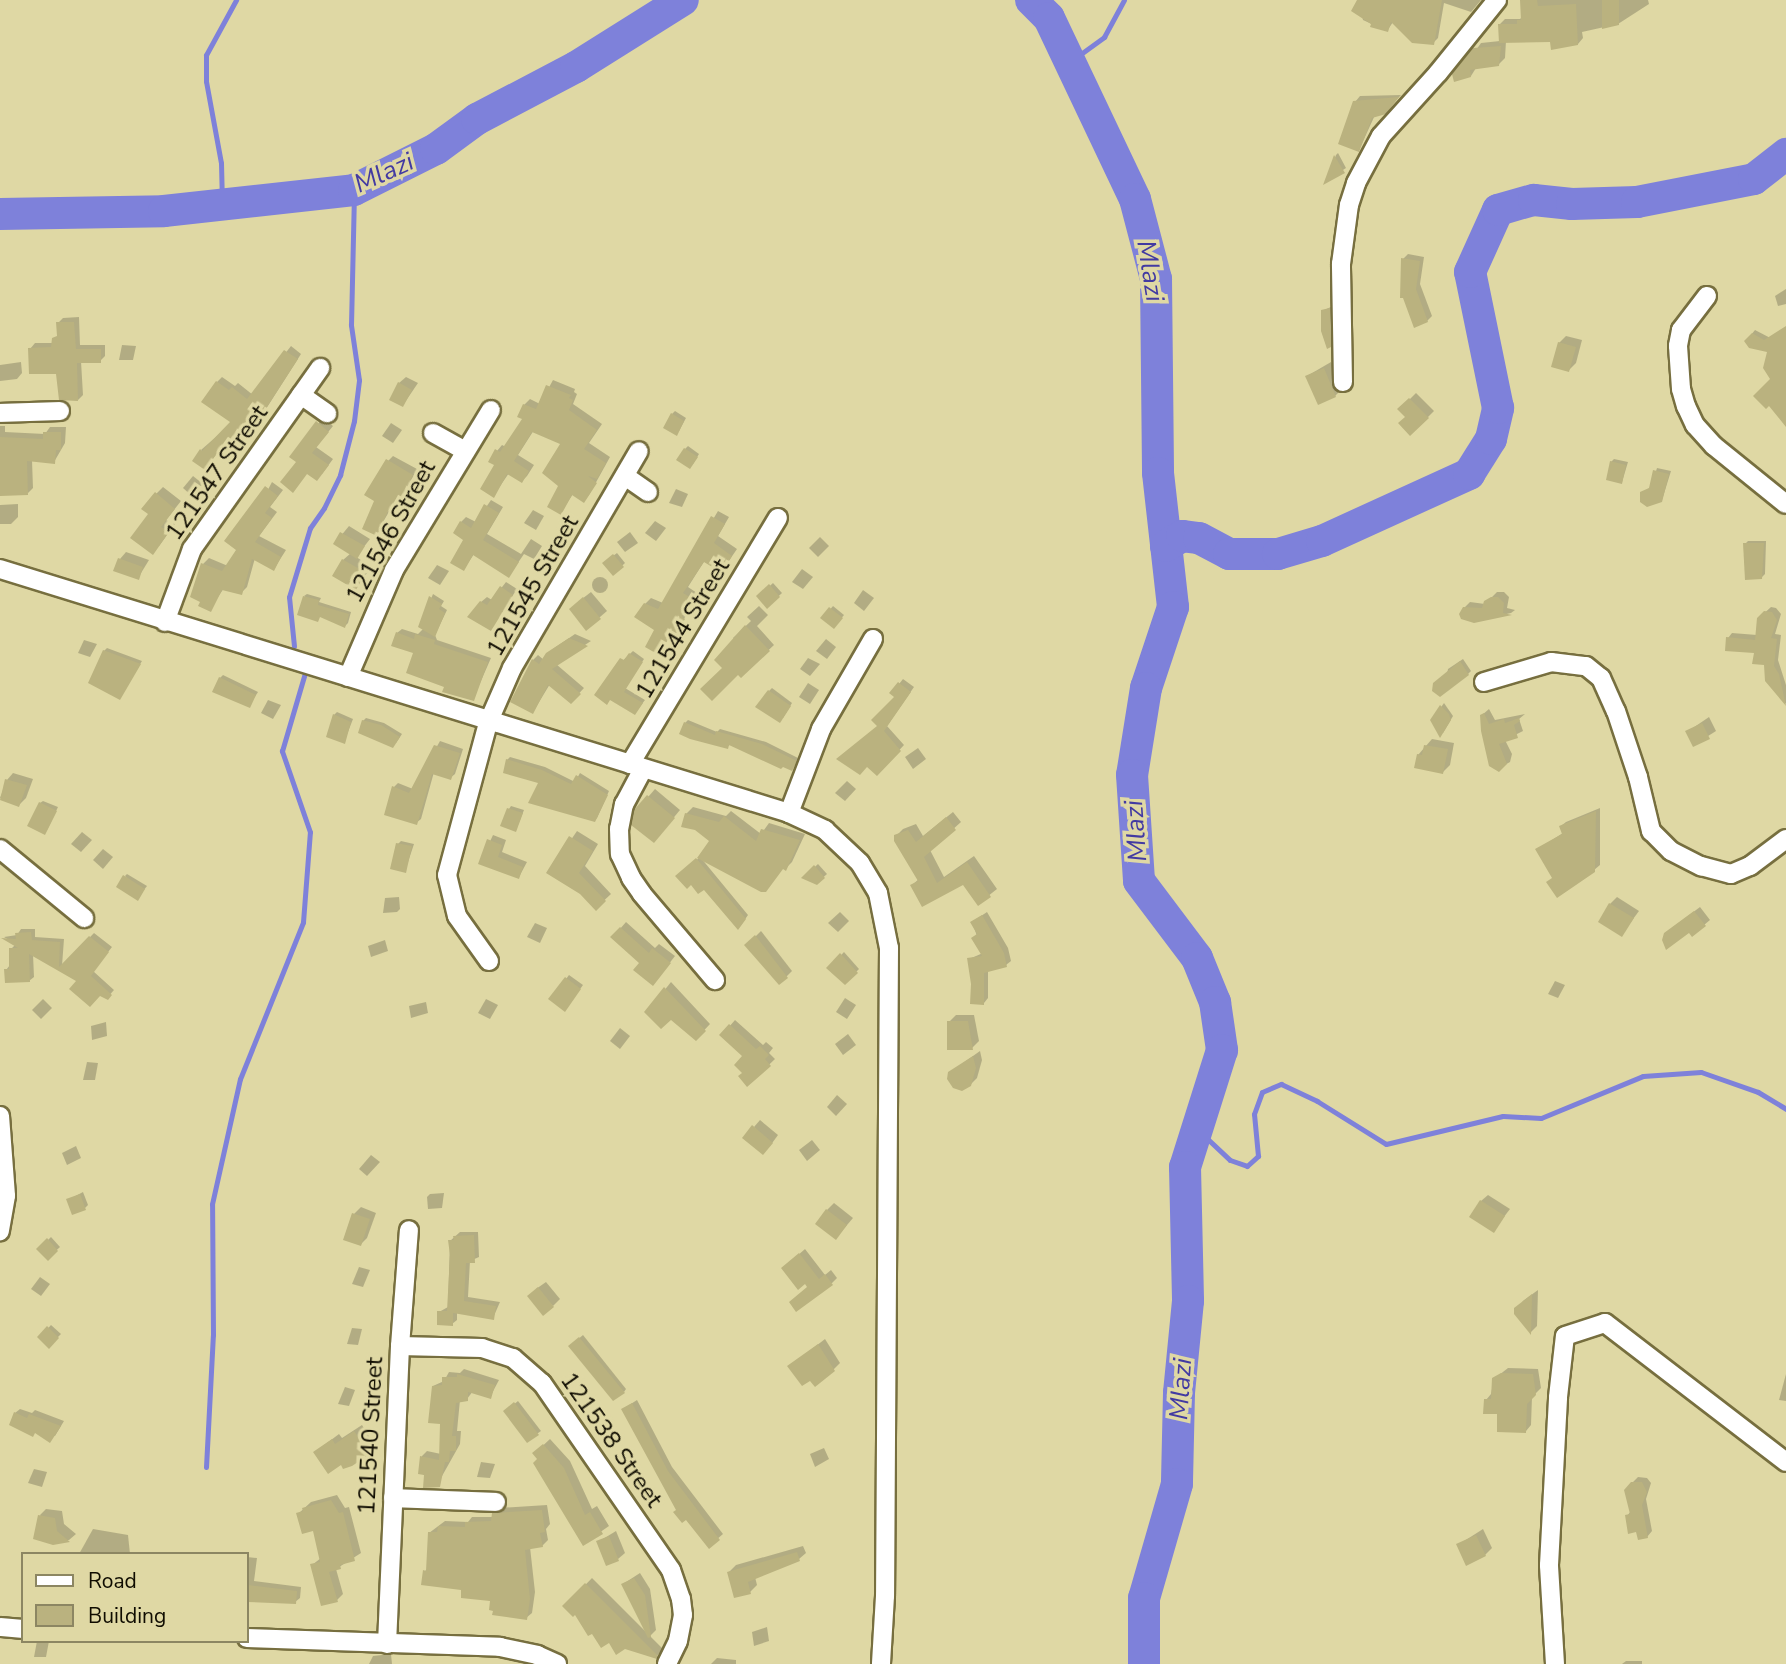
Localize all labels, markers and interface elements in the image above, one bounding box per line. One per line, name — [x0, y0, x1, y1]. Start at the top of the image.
water label: Mlazi — [349, 146, 419, 200]
water label: Mlazi — [1130, 238, 1170, 304]
street label: 121547 Street — [160, 400, 274, 546]
street label: 121546 Street — [340, 456, 442, 608]
street label: 121545 Street — [481, 510, 585, 662]
street label: 121544 Street — [630, 554, 736, 704]
water label: Mlazi — [1118, 799, 1154, 863]
street label: 121540 Street — [352, 1356, 390, 1516]
water label: Mlazi — [1163, 1357, 1199, 1421]
street label: 121538 Street — [554, 1367, 668, 1513]
legend — [21, 1552, 248, 1643]
text: Road — [88, 1567, 137, 1595]
text: Building — [88, 1602, 166, 1630]

